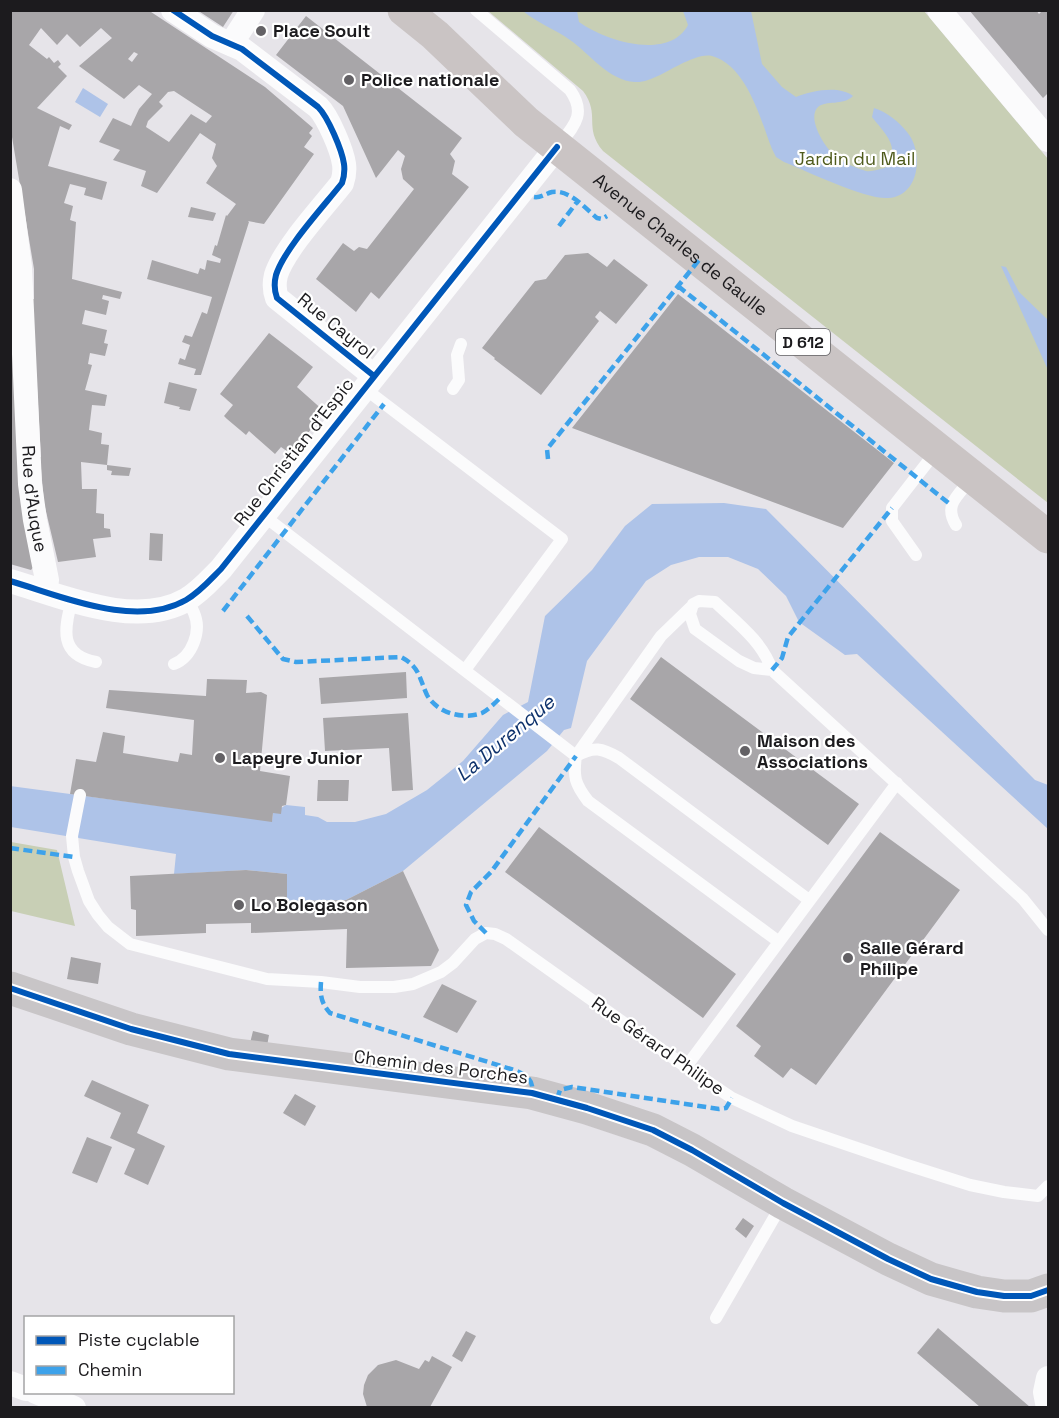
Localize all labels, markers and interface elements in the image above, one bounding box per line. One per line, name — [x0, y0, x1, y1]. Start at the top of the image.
place label: Place Soult — [273, 19, 370, 42]
marker: Place Soult — [254, 24, 268, 38]
place label: Police nationale — [361, 68, 499, 91]
marker: Police nationale — [342, 73, 356, 87]
park label: Jardin du Mail — [795, 147, 915, 170]
street label: Avenue Charles de Gaulle — [589, 168, 773, 321]
street label: Rue Cayrol — [293, 288, 379, 364]
road number: D 612 — [776, 329, 830, 355]
street label: Rue Christian d'Espic — [229, 373, 359, 530]
street label: Rue d'Auque — [17, 445, 53, 554]
water label: La Durenque — [450, 688, 561, 787]
place label: Maison des Associations — [757, 729, 868, 773]
marker: Maison des Associations — [738, 744, 752, 758]
place label: Lapeyre Junior — [232, 746, 362, 769]
marker: Lapeyre Junior — [213, 751, 227, 765]
place label: Lo Bolegason — [251, 893, 368, 916]
marker: Lo Bolegason — [232, 898, 246, 912]
place label: Salle Gérard Philipe — [860, 936, 964, 980]
marker: Salle Gérard Philipe — [841, 951, 855, 965]
street label: Rue Gérard Philipe — [587, 991, 729, 1100]
street label: Chemin des Porches — [353, 1044, 529, 1089]
legend — [24, 1316, 234, 1394]
text: Piste cyclable — [78, 1328, 200, 1351]
text: Chemin — [78, 1358, 142, 1381]

